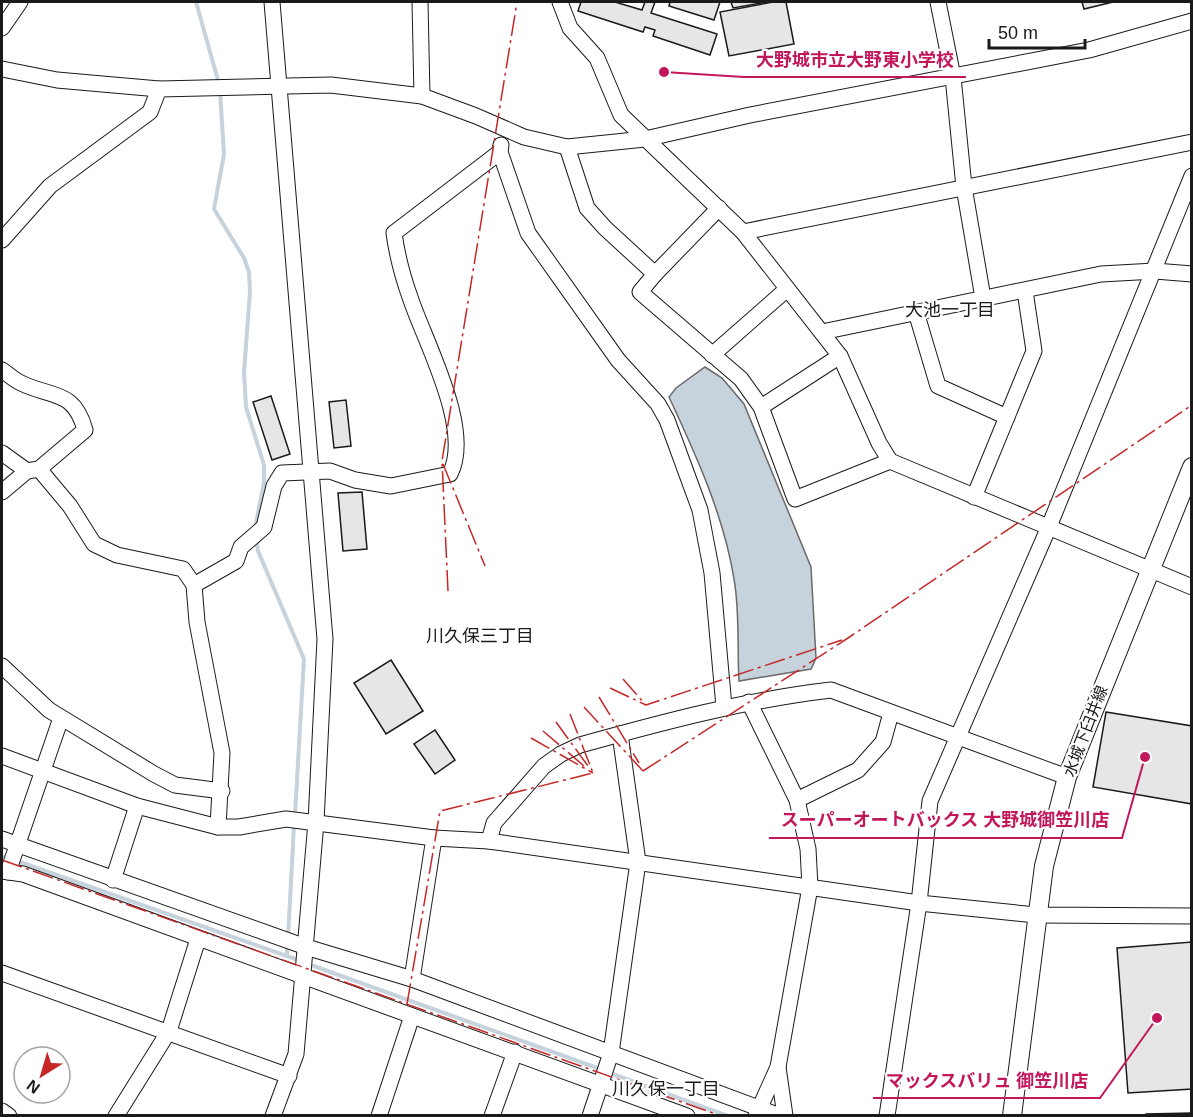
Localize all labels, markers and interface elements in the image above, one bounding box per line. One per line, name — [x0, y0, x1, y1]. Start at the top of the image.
scale bar — [989, 12, 1085, 50]
text: 50 m — [998, 23, 1038, 43]
callout: 大野城市立大野東小学校 — [744, 41, 966, 77]
text: 大野城市立大野東小学校 — [756, 50, 954, 70]
district label: 大池一丁目 — [905, 300, 995, 320]
district label: 川久保三丁目 — [426, 626, 534, 646]
street label: 水城下臼井線 — [1060, 683, 1111, 779]
callout: スーパーオートバックス 大野城御笠川店 — [769, 802, 1122, 838]
text: スーパーオートバックス 大野城御笠川店 — [781, 810, 1109, 830]
north arrow — [12, 1045, 72, 1105]
callout: マックスバリュ 御笠川店 — [873, 1062, 1100, 1098]
text: マックスバリュ 御笠川店 — [886, 1071, 1088, 1091]
text: N — [24, 1076, 43, 1097]
district label: 川久保一丁目 — [612, 1079, 720, 1099]

